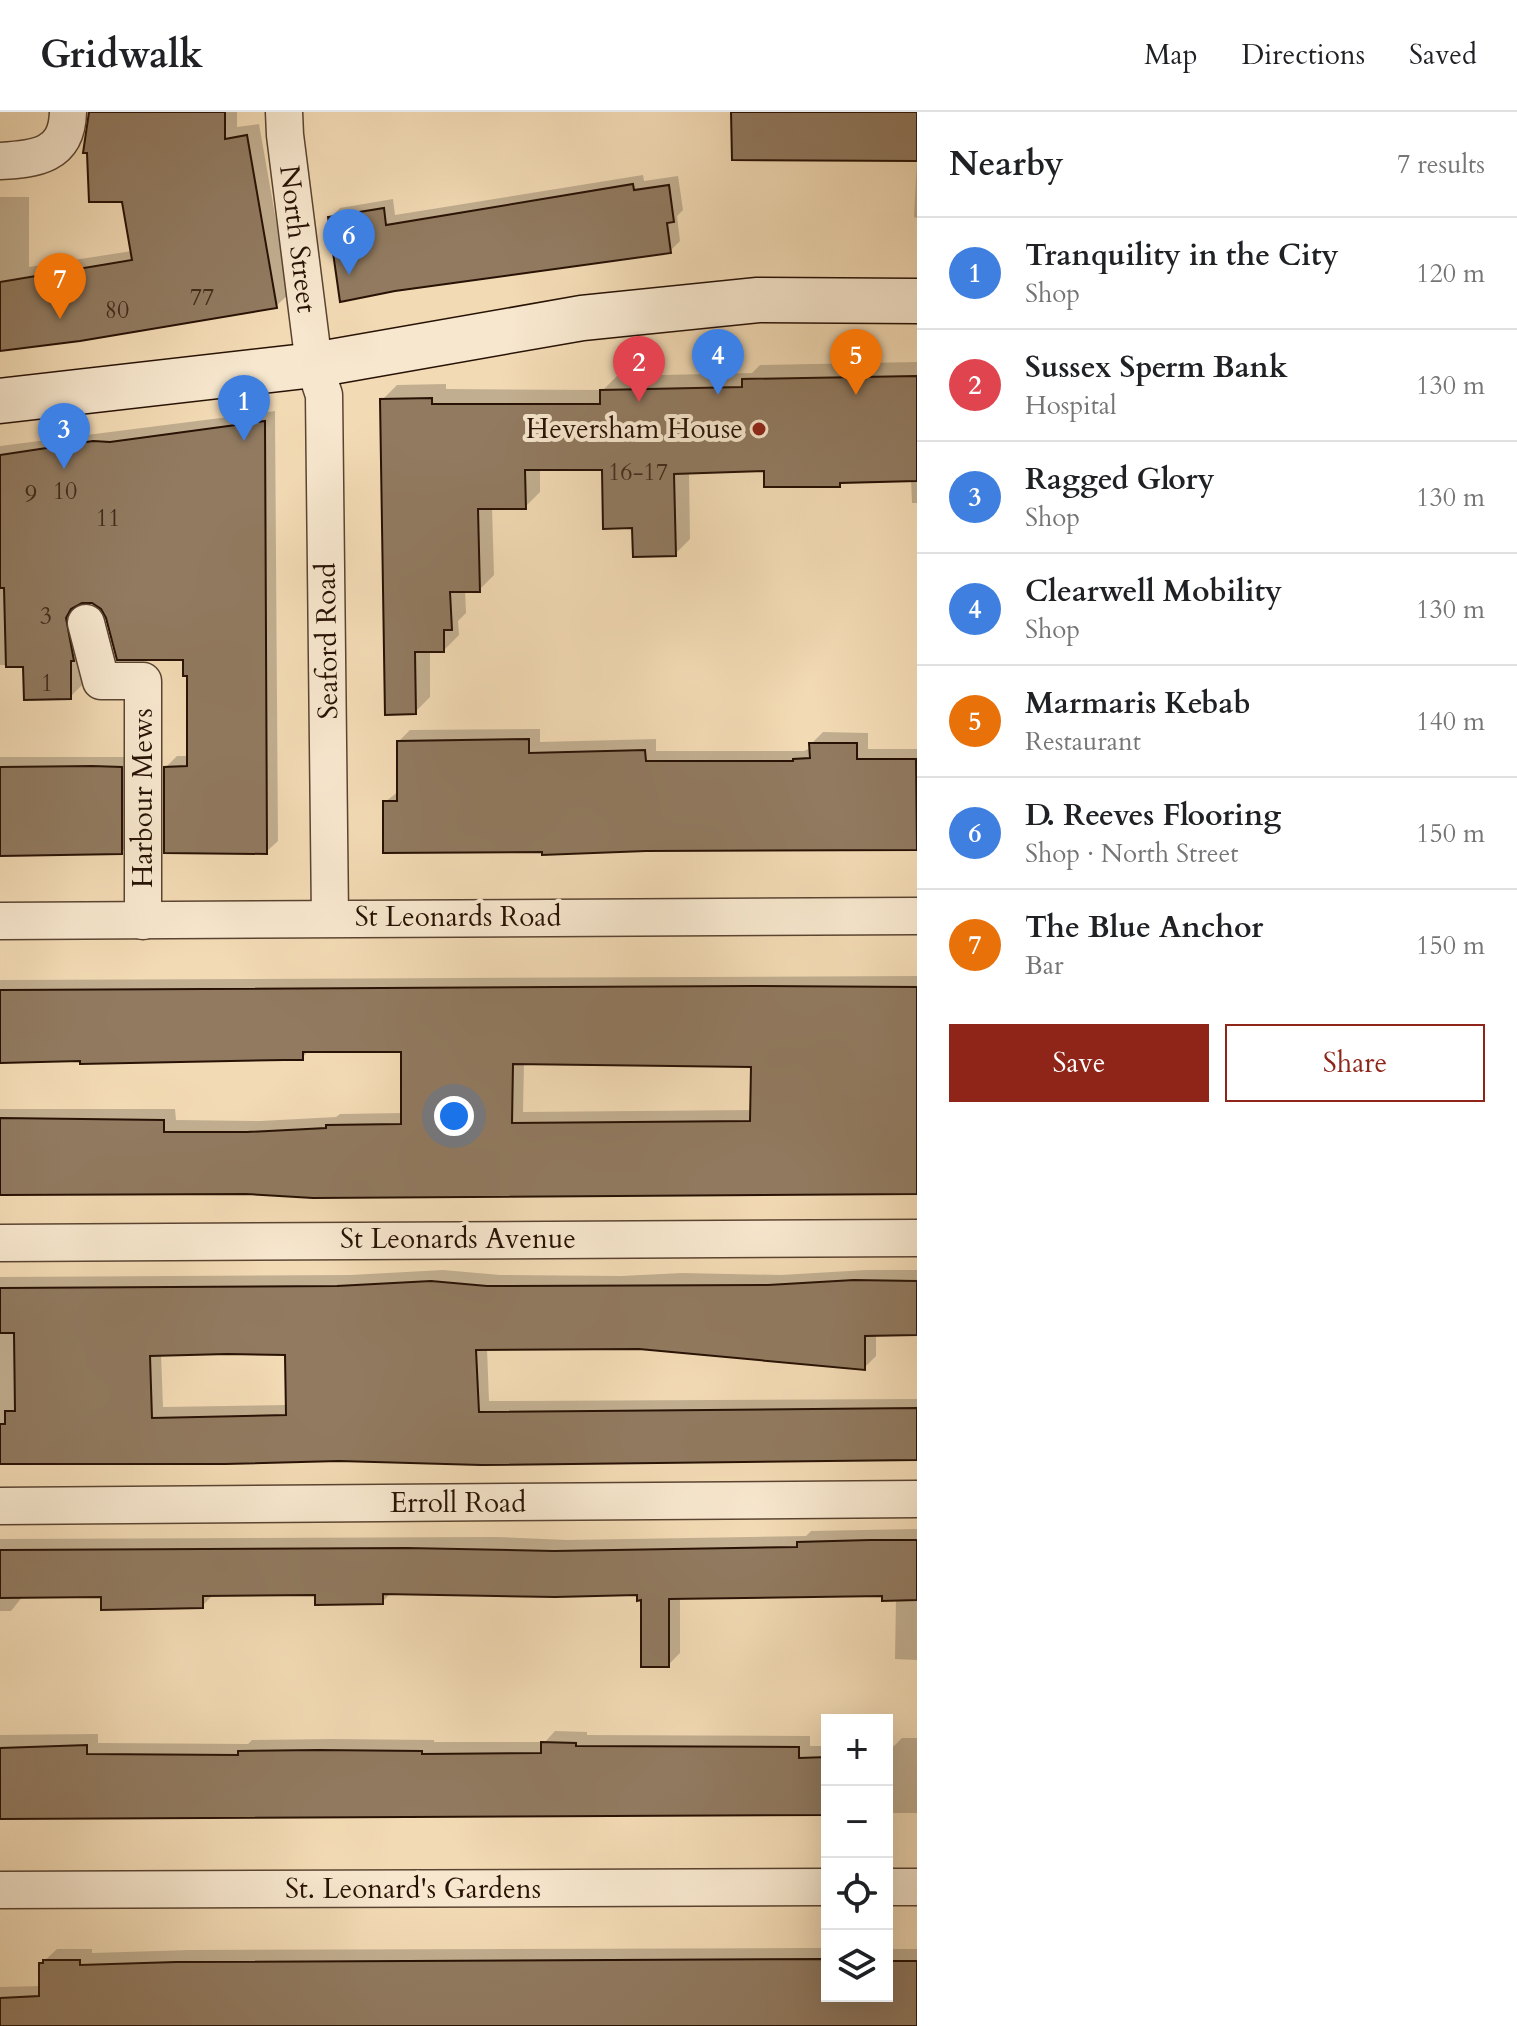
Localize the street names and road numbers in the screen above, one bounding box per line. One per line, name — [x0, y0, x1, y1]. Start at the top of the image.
street label: North Street — [270, 163, 326, 315]
street label: Seaford Road — [307, 562, 347, 720]
street label: Harbour Mews — [124, 708, 162, 888]
street label: St Leonards Road — [355, 898, 561, 936]
street label: St Leonards Avenue — [340, 1220, 576, 1258]
street label: Erroll Road — [390, 1484, 526, 1522]
street label: St. Leonard's Gardens — [285, 1870, 541, 1908]

